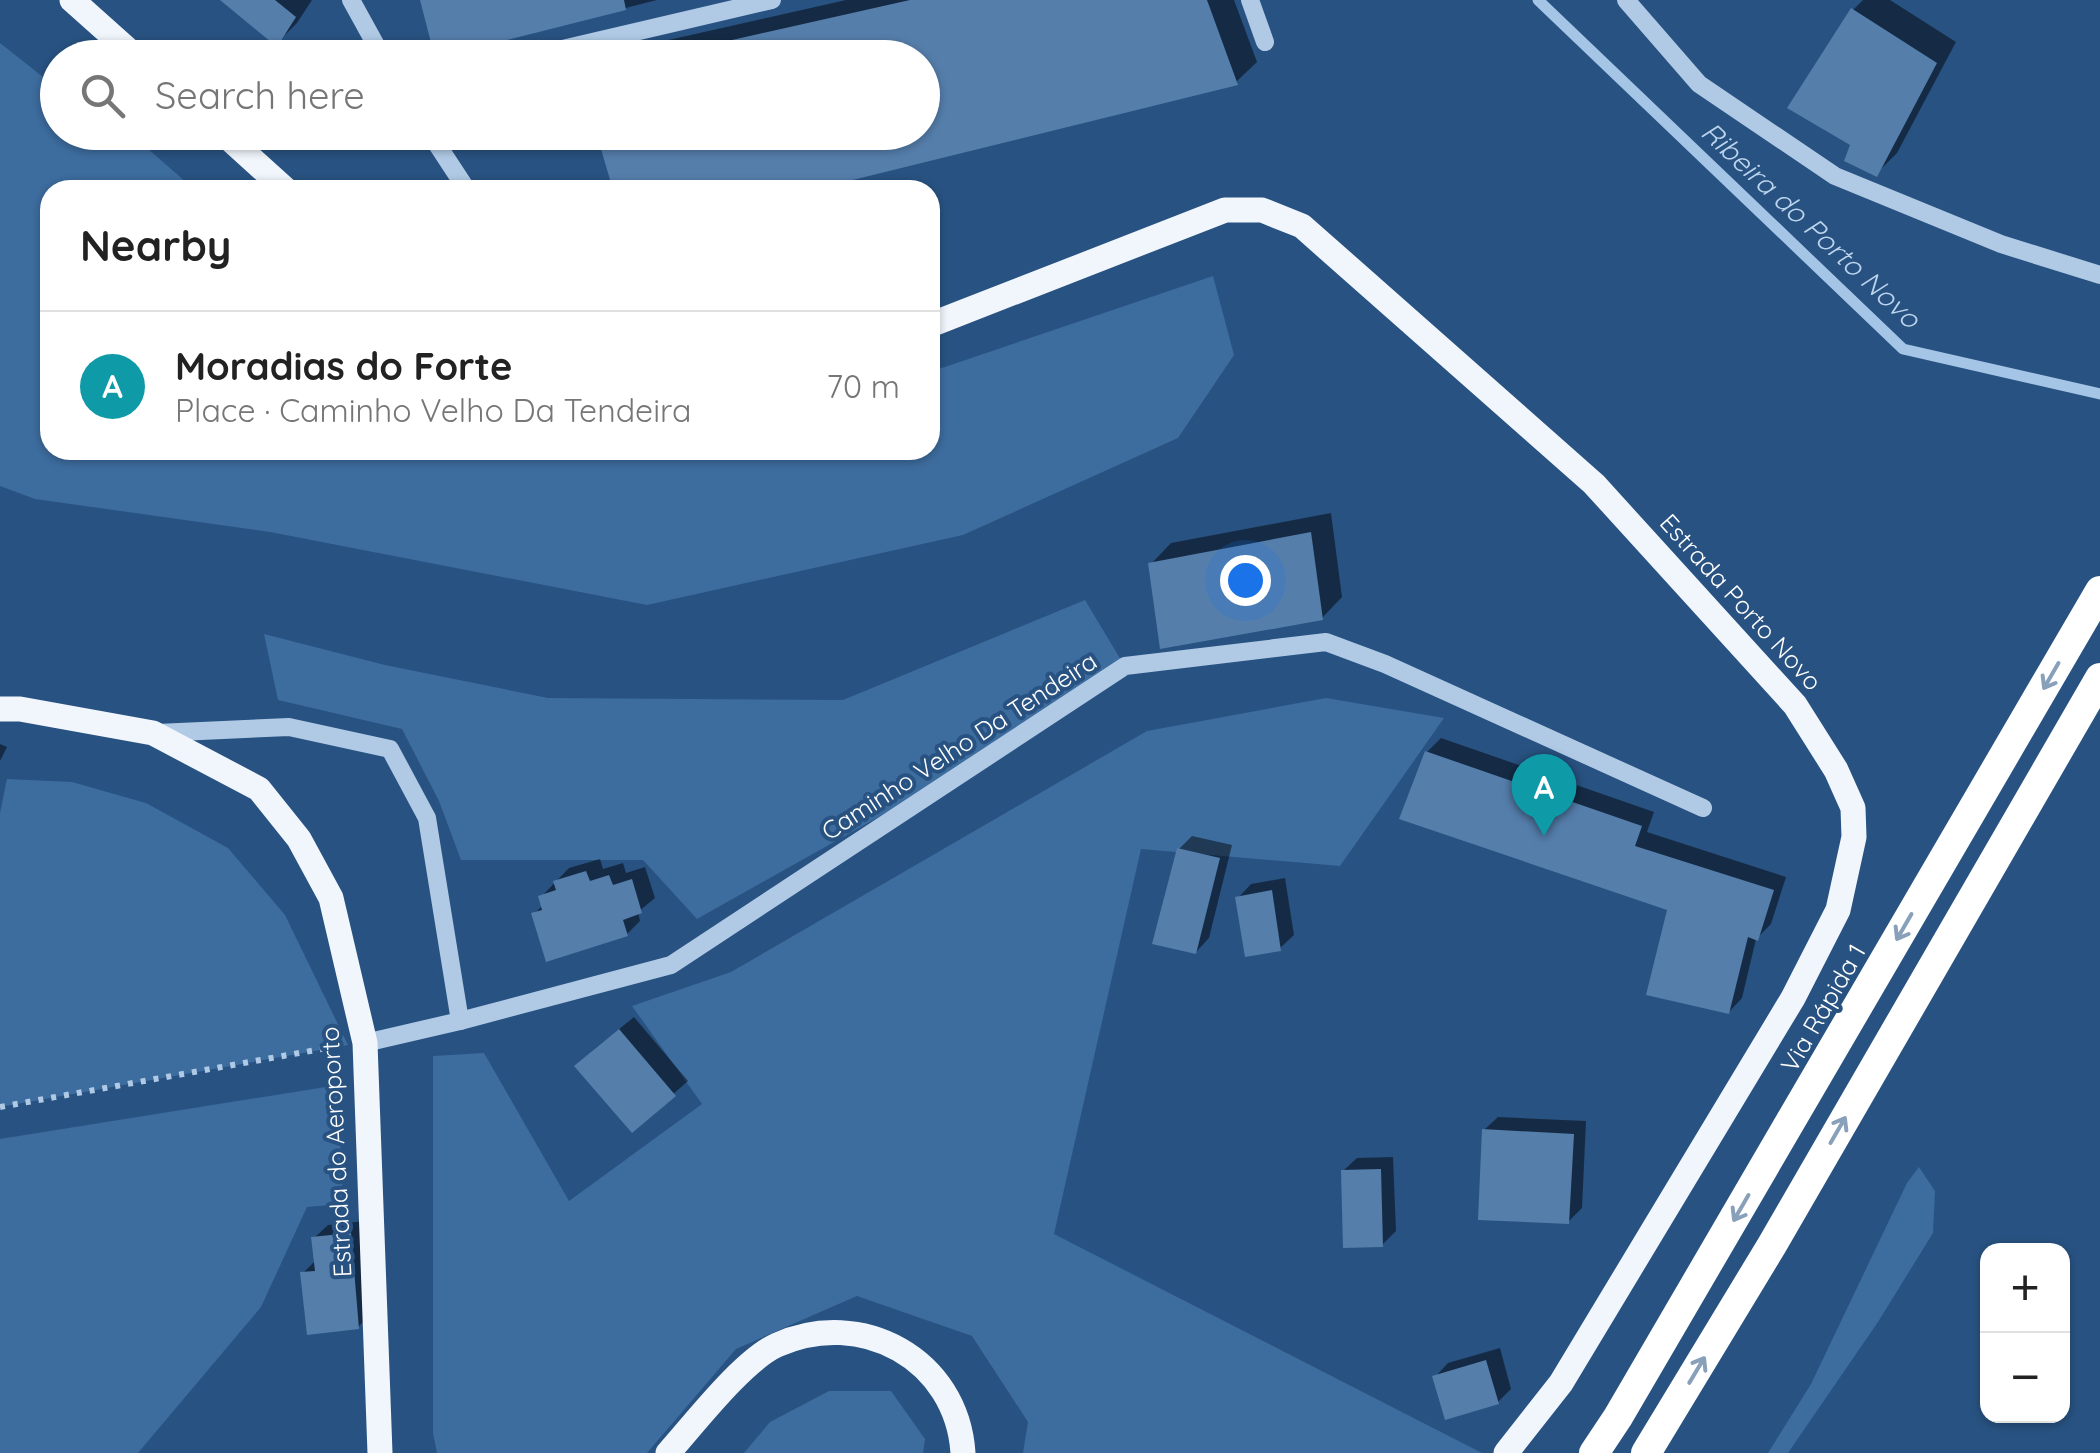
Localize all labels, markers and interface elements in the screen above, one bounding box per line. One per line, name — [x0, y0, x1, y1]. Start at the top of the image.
search box — [40, 40, 940, 150]
icon: search — [75, 68, 130, 123]
text: Search here — [155, 71, 365, 119]
water label: Ribeira do Porto Novo — [1695, 114, 1929, 336]
text: Nearby — [80, 219, 231, 272]
text: Moradias do Forte — [175, 342, 512, 390]
text: A — [102, 366, 123, 406]
text: 70 m — [827, 366, 900, 406]
text: Place · Caminho Velho Da Tendeira — [175, 390, 691, 430]
street label: Estrada Porto Novo — [1654, 507, 1829, 696]
your location — [1220, 555, 1271, 606]
street label: Caminho Velho Da Tendeira — [815, 645, 1102, 846]
one-way arrow — [2041, 661, 2061, 689]
pin: A — [1512, 754, 1576, 836]
one-way arrow — [1894, 912, 1914, 941]
street label: Via Rápida 1 — [1773, 938, 1872, 1077]
street label: Estrada do Aeroporto — [313, 1026, 358, 1278]
one-way arrow — [1829, 1116, 1849, 1145]
one-way arrow — [1731, 1193, 1751, 1222]
map controls — [1980, 1243, 2070, 1423]
button: + — [1980, 1243, 2070, 1333]
button: − — [1980, 1333, 2070, 1423]
one-way arrow — [1687, 1356, 1707, 1385]

